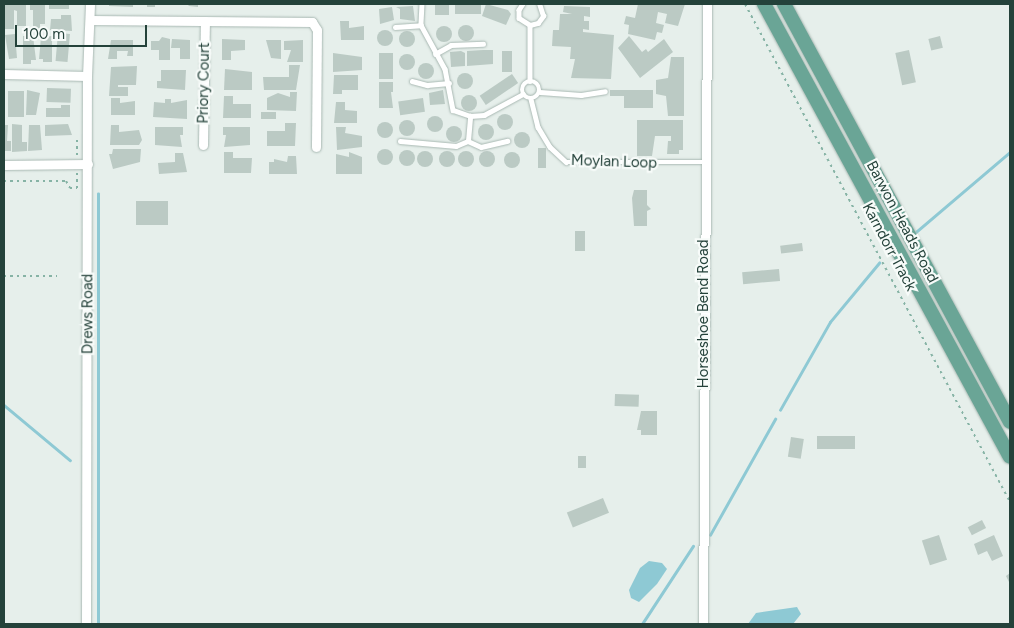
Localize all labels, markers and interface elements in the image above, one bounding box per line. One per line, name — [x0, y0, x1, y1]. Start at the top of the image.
scale bar — [18, 15, 150, 47]
text: 100 m — [23, 25, 65, 43]
street label: Priory Court — [194, 42, 214, 124]
street label: Moylan Loop — [571, 152, 657, 172]
street label: Barwon Heads Road — [862, 158, 942, 286]
street label: Karndorr Track — [858, 200, 920, 294]
street label: Horseshoe Bend Road — [695, 240, 713, 388]
street label: Drews Road — [79, 274, 97, 354]

